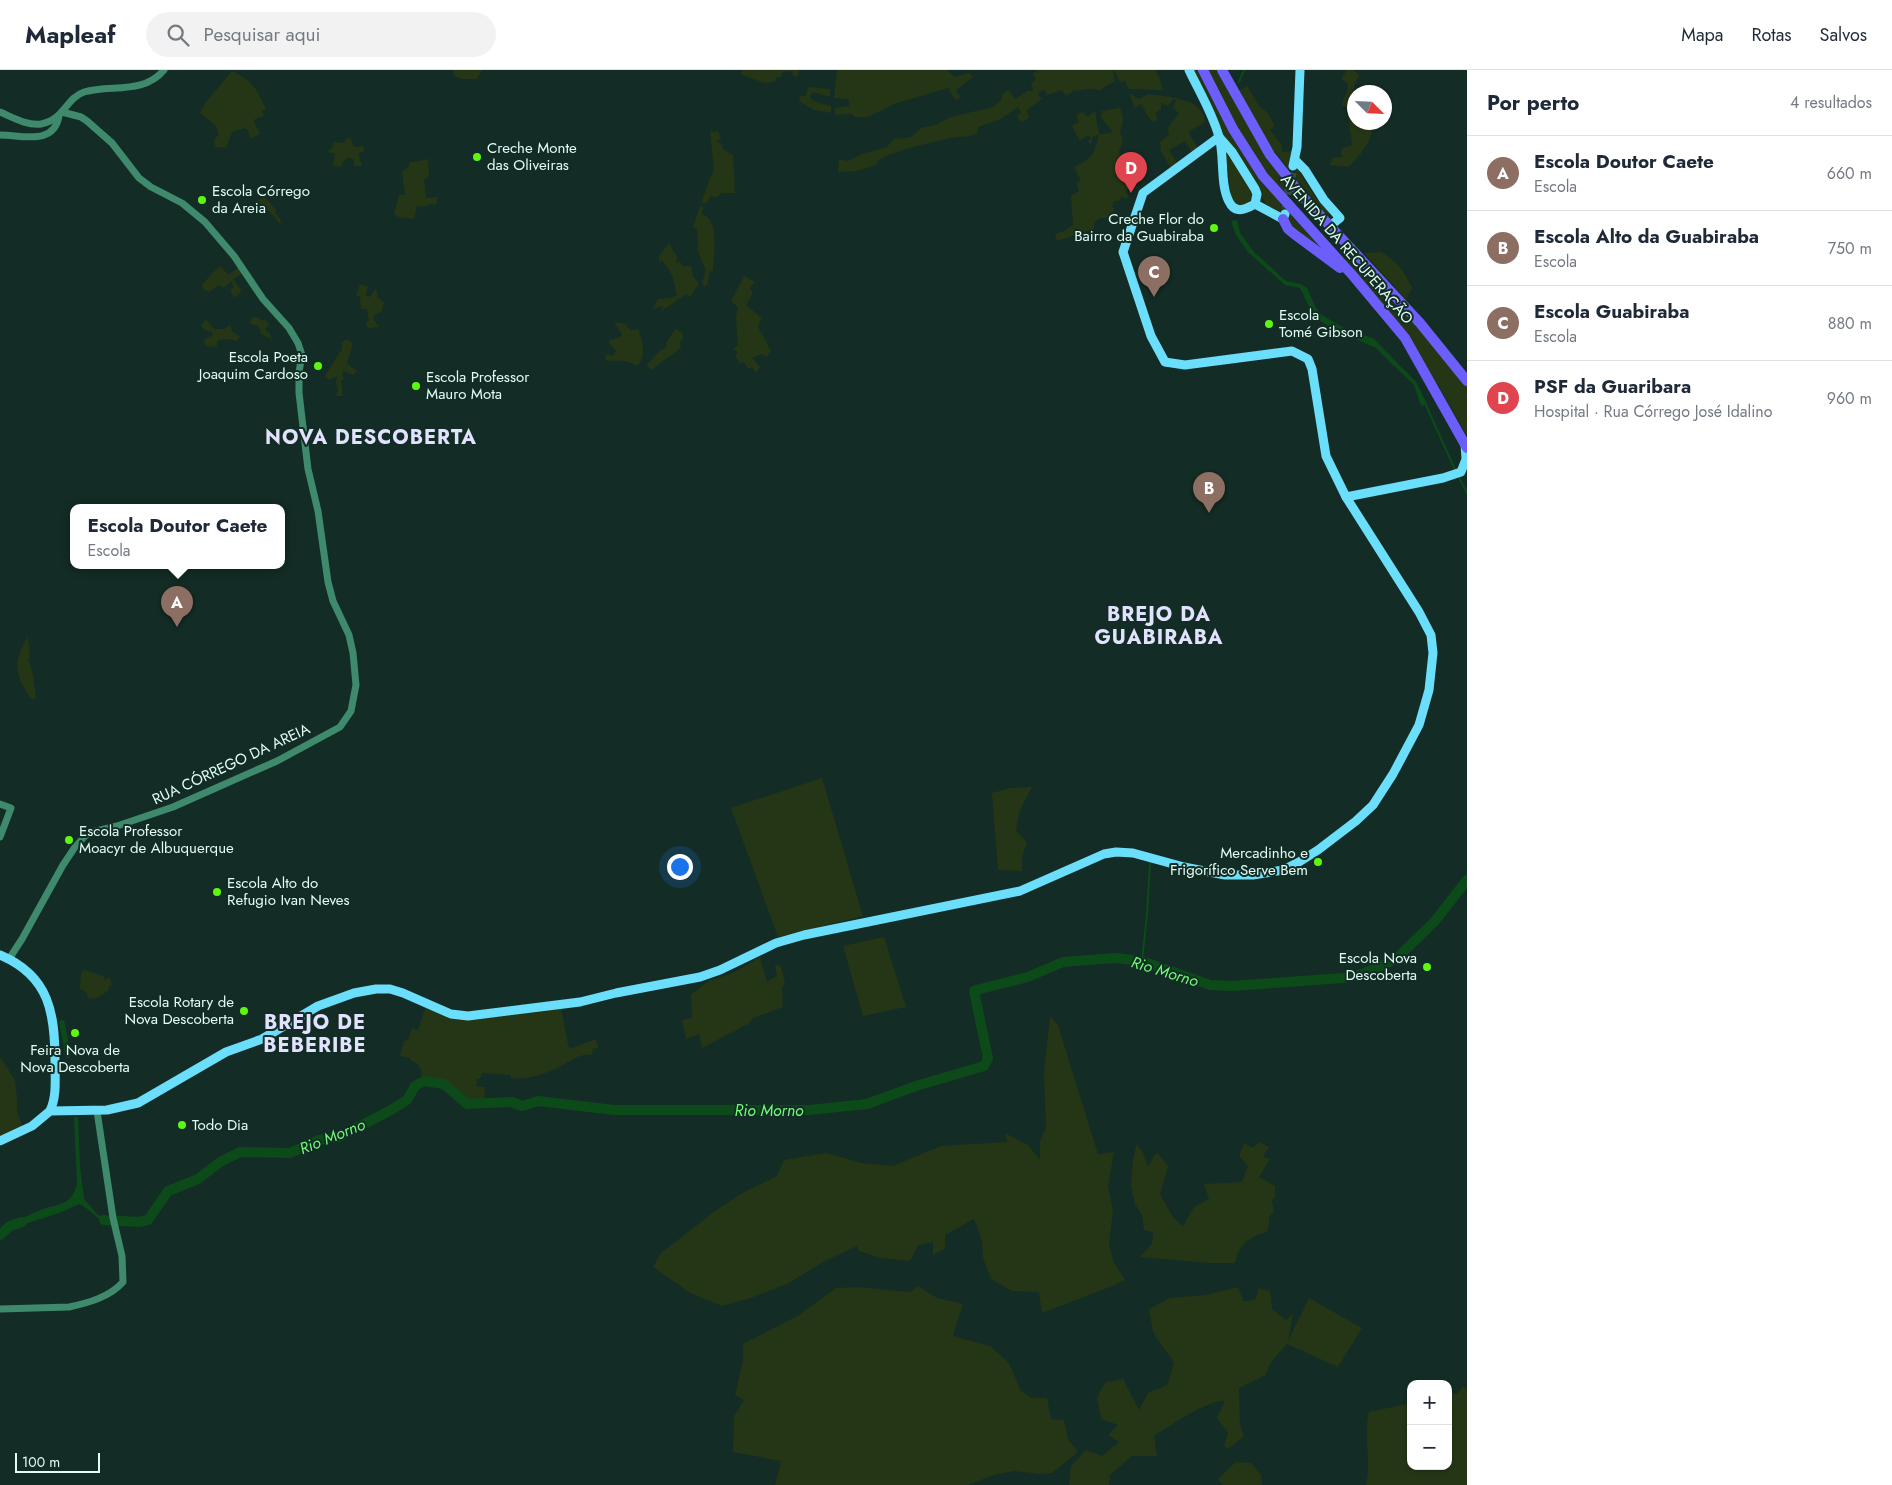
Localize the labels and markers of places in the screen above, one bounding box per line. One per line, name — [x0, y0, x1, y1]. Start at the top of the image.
place label: Creche Monte das Oliveiras — [487, 137, 577, 176]
marker: Creche Monte das Oliveiras — [471, 151, 483, 163]
pin: D — [1115, 152, 1147, 193]
place label: Escola Córrego da Areia — [212, 180, 310, 219]
marker: Escola Córrego da Areia — [196, 194, 208, 206]
place label: Creche Flor do Bairro da Guabiraba — [1074, 208, 1204, 247]
marker: Creche Flor do Bairro da Guabiraba — [1208, 222, 1220, 234]
pin: C — [1138, 256, 1170, 297]
place label: Escola Tomé Gibson — [1279, 304, 1363, 343]
marker: Escola Tomé Gibson — [1263, 318, 1275, 330]
place label: Escola Poeta Joaquim Cardoso — [197, 346, 308, 385]
marker: Escola Poeta Joaquim Cardoso — [312, 360, 324, 372]
place label: Escola Professor Mauro Mota — [426, 366, 530, 405]
marker: Escola Professor Mauro Mota — [410, 380, 422, 392]
pin: B — [1193, 472, 1225, 513]
pin: A — [161, 586, 193, 627]
place label: Escola Professor Moacyr de Albuquerque — [79, 820, 234, 859]
marker: Escola Professor Moacyr de Albuquerque — [63, 834, 75, 846]
place label: Mercadinho e Frigorífico Serve Bem — [1170, 842, 1308, 881]
marker: Mercadinho e Frigorífico Serve Bem — [1312, 856, 1324, 868]
place label: Escola Alto do Refugio Ivan Neves — [227, 872, 350, 911]
marker: Escola Alto do Refugio Ivan Neves — [211, 886, 223, 898]
place label: Escola Nova Descoberta — [1339, 947, 1417, 986]
marker: Escola Nova Descoberta — [1421, 961, 1433, 973]
place label: Escola Rotary de Nova Descoberta — [125, 991, 234, 1030]
marker: Escola Rotary de Nova Descoberta — [238, 1005, 250, 1017]
marker: Feira Nova de Nova Descoberta — [69, 1027, 81, 1039]
place label: Feira Nova de Nova Descoberta — [20, 1039, 130, 1078]
place label: Todo Dia — [192, 1114, 248, 1136]
marker: Todo Dia — [176, 1119, 188, 1131]

